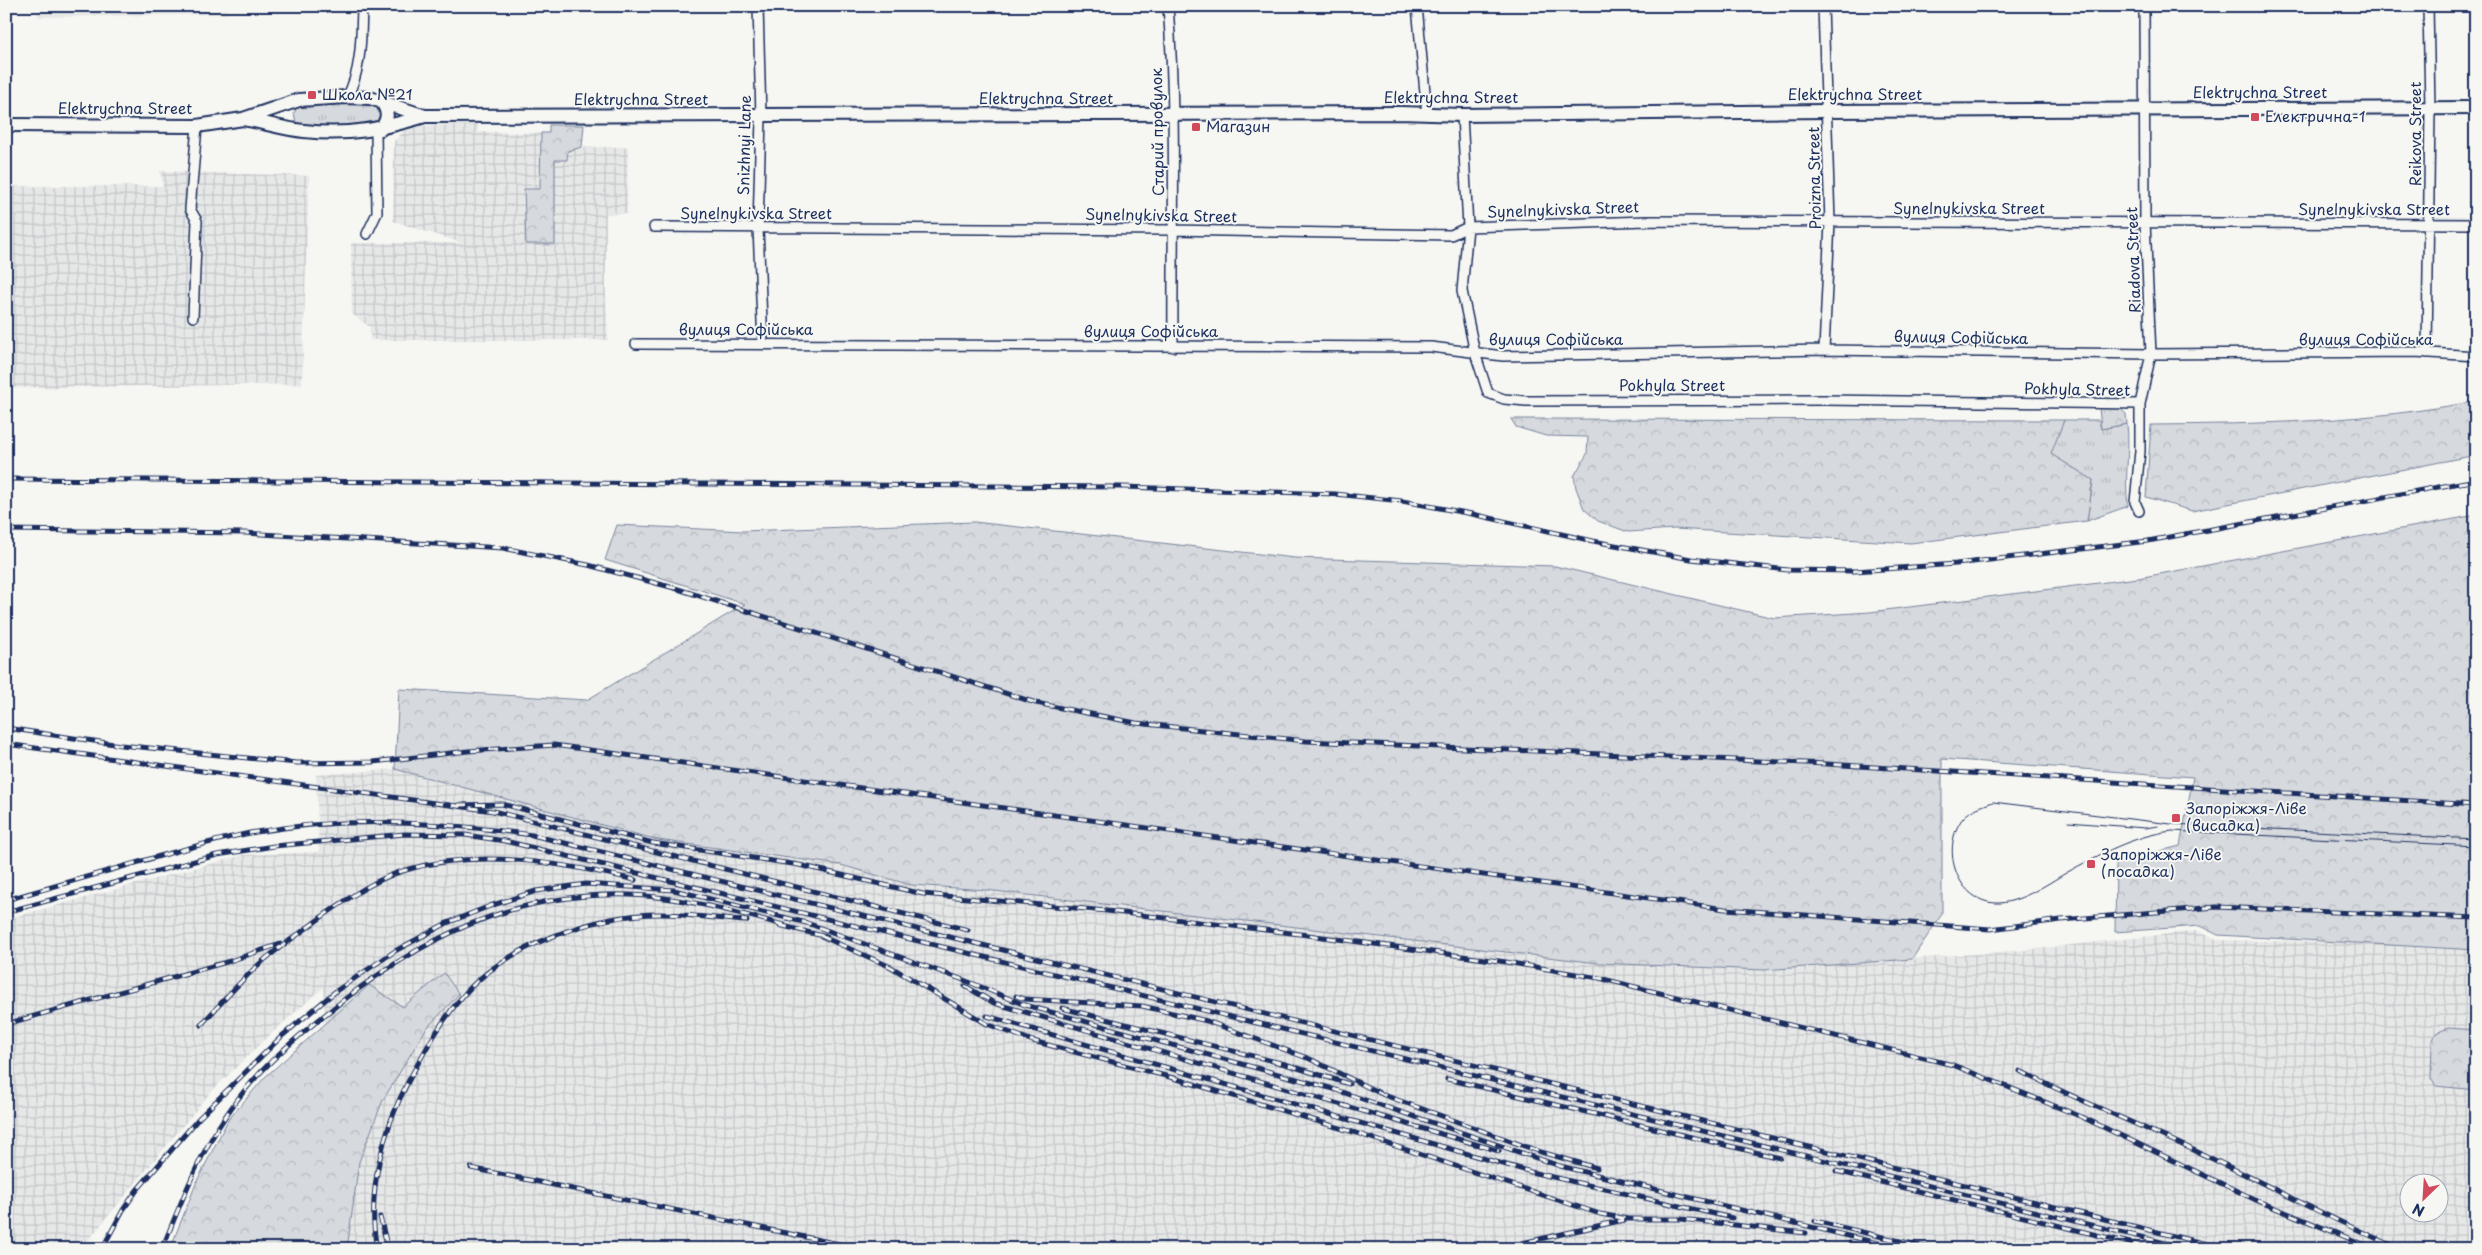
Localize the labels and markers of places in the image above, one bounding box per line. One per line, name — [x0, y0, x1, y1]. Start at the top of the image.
place label: Школа №21 — [322, 82, 413, 105]
marker: Школа №21 — [306, 89, 318, 101]
place label: Електрична-1 — [2265, 104, 2366, 127]
marker: Електрична-1 — [2249, 111, 2261, 123]
place label: Магазин — [1206, 114, 1270, 137]
marker: Магазин — [1190, 121, 1202, 133]
place label: Запоріжжя-Ліве (висадка) — [2186, 796, 2307, 836]
marker: Запоріжжя-Ліве (висадка) — [2170, 812, 2182, 824]
place label: Запоріжжя-Ліве (посадка) — [2101, 842, 2222, 882]
marker: Запоріжжя-Ліве (посадка) — [2085, 858, 2097, 870]

